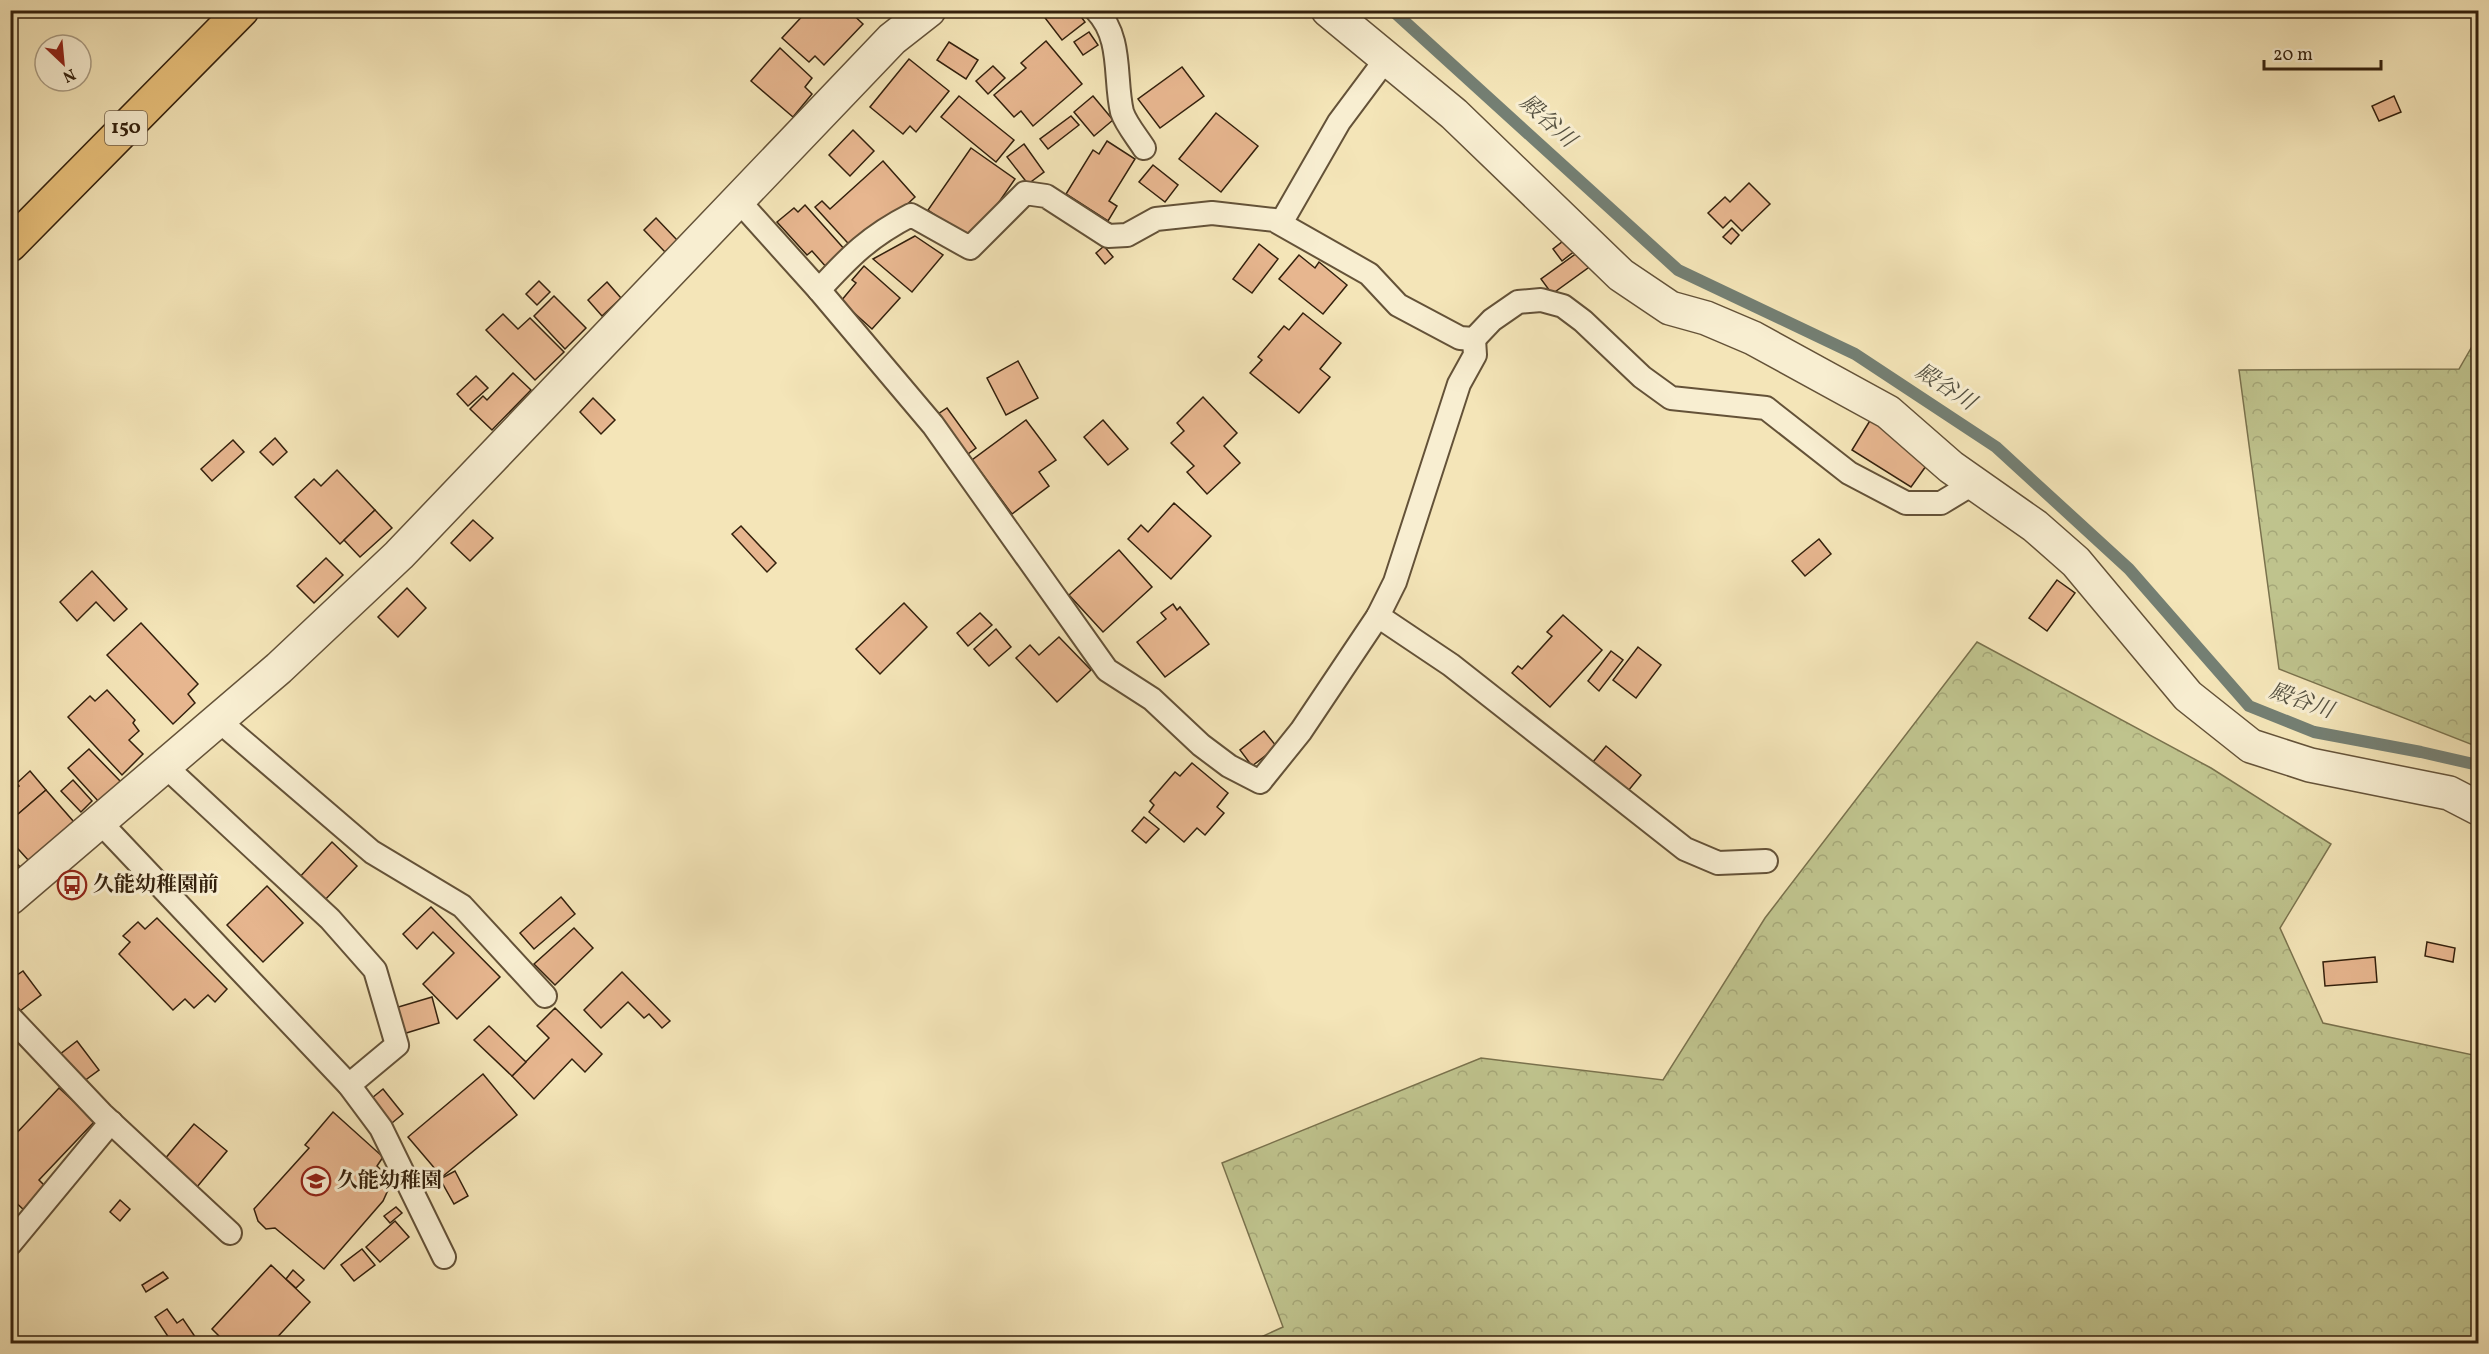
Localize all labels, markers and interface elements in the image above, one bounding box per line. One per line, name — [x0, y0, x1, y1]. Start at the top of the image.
north arrow — [33, 33, 93, 93]
scale bar — [2264, 33, 2381, 71]
text: 20 m — [2273, 43, 2313, 68]
text: N — [58, 62, 79, 87]
water label: 殿谷川 — [1512, 88, 1583, 157]
road number: 150 — [105, 111, 147, 145]
water label: 殿谷川 — [1909, 357, 1983, 420]
water label: 殿谷川 — [2265, 677, 2339, 728]
bus stop icon: 久能幼稚園前 — [56, 869, 88, 901]
place label: 久能幼稚園前 — [93, 871, 219, 900]
school or university icon: 久能幼稚園 — [300, 1165, 332, 1197]
place label: 久能幼稚園 — [337, 1167, 442, 1196]

